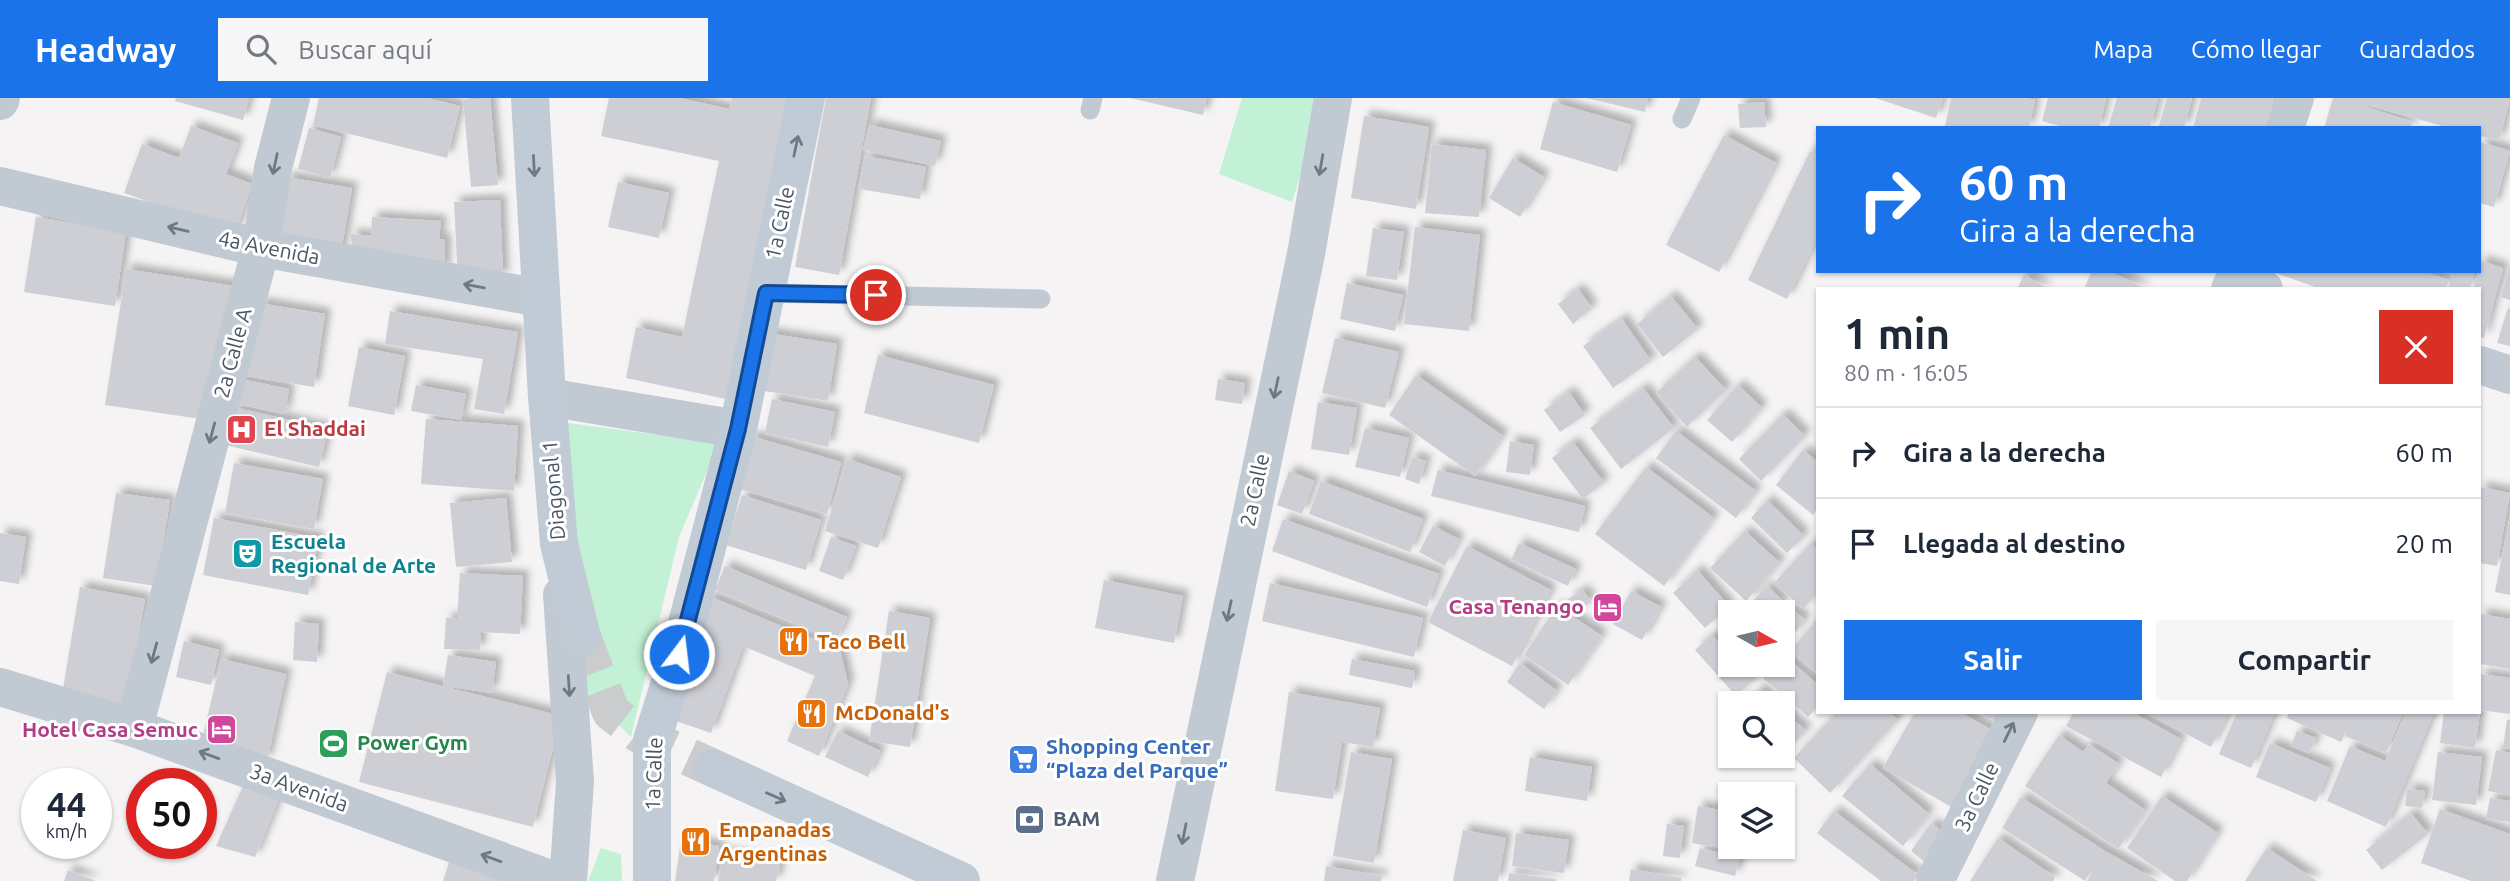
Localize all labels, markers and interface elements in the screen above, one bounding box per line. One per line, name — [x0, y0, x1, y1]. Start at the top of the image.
search box — [218, 18, 708, 81]
icon: search — [242, 30, 280, 68]
text: Headway — [35, 31, 176, 68]
text: Buscar aquí — [298, 35, 432, 64]
text: Mapa — [2093, 36, 2153, 63]
text: Cómo llegar — [2191, 36, 2321, 63]
text: Guardados — [2359, 36, 2475, 63]
one-way arrow — [789, 135, 803, 158]
one-way arrow — [267, 152, 281, 175]
one-way arrow — [1314, 153, 1327, 176]
one-way arrow — [527, 154, 540, 177]
icon: right — [1844, 154, 1935, 245]
text: 60 m — [1959, 154, 2068, 209]
street label: 1a Calle — [760, 184, 798, 261]
text: Gira a la derecha — [1959, 212, 2196, 248]
one-way arrow — [167, 222, 190, 235]
street label: 4a Avenida — [216, 225, 322, 269]
pin — [846, 265, 906, 325]
icon: arrive — [857, 276, 895, 314]
one-way arrow — [463, 279, 486, 292]
street label: 2a Calle A — [209, 305, 256, 400]
text: 1 min — [1844, 310, 1950, 357]
button: close — [2379, 310, 2453, 384]
text: 80 m · 16:05 — [1844, 360, 1969, 385]
one-way arrow — [1269, 376, 1283, 399]
hospital icon: El Shaddai — [224, 412, 258, 446]
place label: El Shaddai — [264, 416, 366, 440]
one-way arrow — [205, 421, 218, 444]
icon: right — [1844, 434, 1882, 472]
text: Gira a la derecha — [1903, 438, 2106, 467]
text: 60 m — [2395, 438, 2453, 467]
street label: Diagonal 1 — [537, 439, 569, 541]
street label: 2a Calle — [1235, 451, 1273, 528]
icon: arrive — [1844, 525, 1882, 563]
place label: Escuela Regional de Arte — [271, 529, 436, 577]
text: Llegada al destino — [1903, 529, 2126, 558]
text: 20 m — [2395, 529, 2453, 558]
theatre icon: Escuela Regional de Arte — [231, 537, 265, 571]
hotel icon: Casa Tenango — [1590, 590, 1624, 624]
place label: Casa Tenango — [1448, 594, 1584, 618]
one-way arrow — [1222, 599, 1236, 622]
north arrow — [1718, 600, 1796, 677]
map controls — [1718, 600, 1795, 859]
position arrow — [642, 617, 716, 691]
button: Salir — [1844, 620, 2142, 700]
button: Compartir — [2156, 620, 2453, 700]
restaurant icon: Taco Bell — [777, 625, 811, 659]
place label: Taco Bell — [817, 629, 906, 653]
one-way arrow — [147, 641, 160, 664]
one-way arrow — [562, 674, 575, 697]
button: search — [1718, 691, 1795, 768]
restaurant icon: McDonald's — [795, 696, 829, 730]
place label: McDonald's — [835, 700, 950, 724]
hotel icon: Hotel Casa Semuc — [204, 713, 238, 747]
place label: Hotel Casa Semuc — [22, 717, 198, 741]
one-way arrow — [2003, 722, 2017, 743]
sports icon: Power Gym — [317, 726, 351, 760]
place label: Power Gym — [357, 730, 468, 754]
place label: Shopping Center “Plaza del Parque” — [1046, 734, 1228, 782]
street label: 1a Calle — [640, 737, 666, 811]
supermarket icon: Shopping Center “Plaza del Parque” — [1006, 742, 1040, 776]
one-way arrow — [198, 748, 220, 760]
street label: 3a Avenida — [247, 758, 352, 816]
street label: 3a Calle — [1949, 758, 2003, 835]
speed limit sign: 50 — [126, 768, 217, 859]
button: layers — [1718, 782, 1795, 859]
text: 44 — [47, 784, 86, 824]
one-way arrow — [765, 791, 786, 804]
bank icon: BAM — [1013, 802, 1047, 836]
place label: BAM — [1053, 806, 1100, 830]
place label: Empanadas Argentinas — [719, 817, 831, 865]
text: km/h — [46, 821, 87, 841]
one-way arrow — [1177, 822, 1191, 845]
restaurant icon: Empanadas Argentinas — [679, 825, 713, 859]
one-way arrow — [481, 851, 503, 863]

